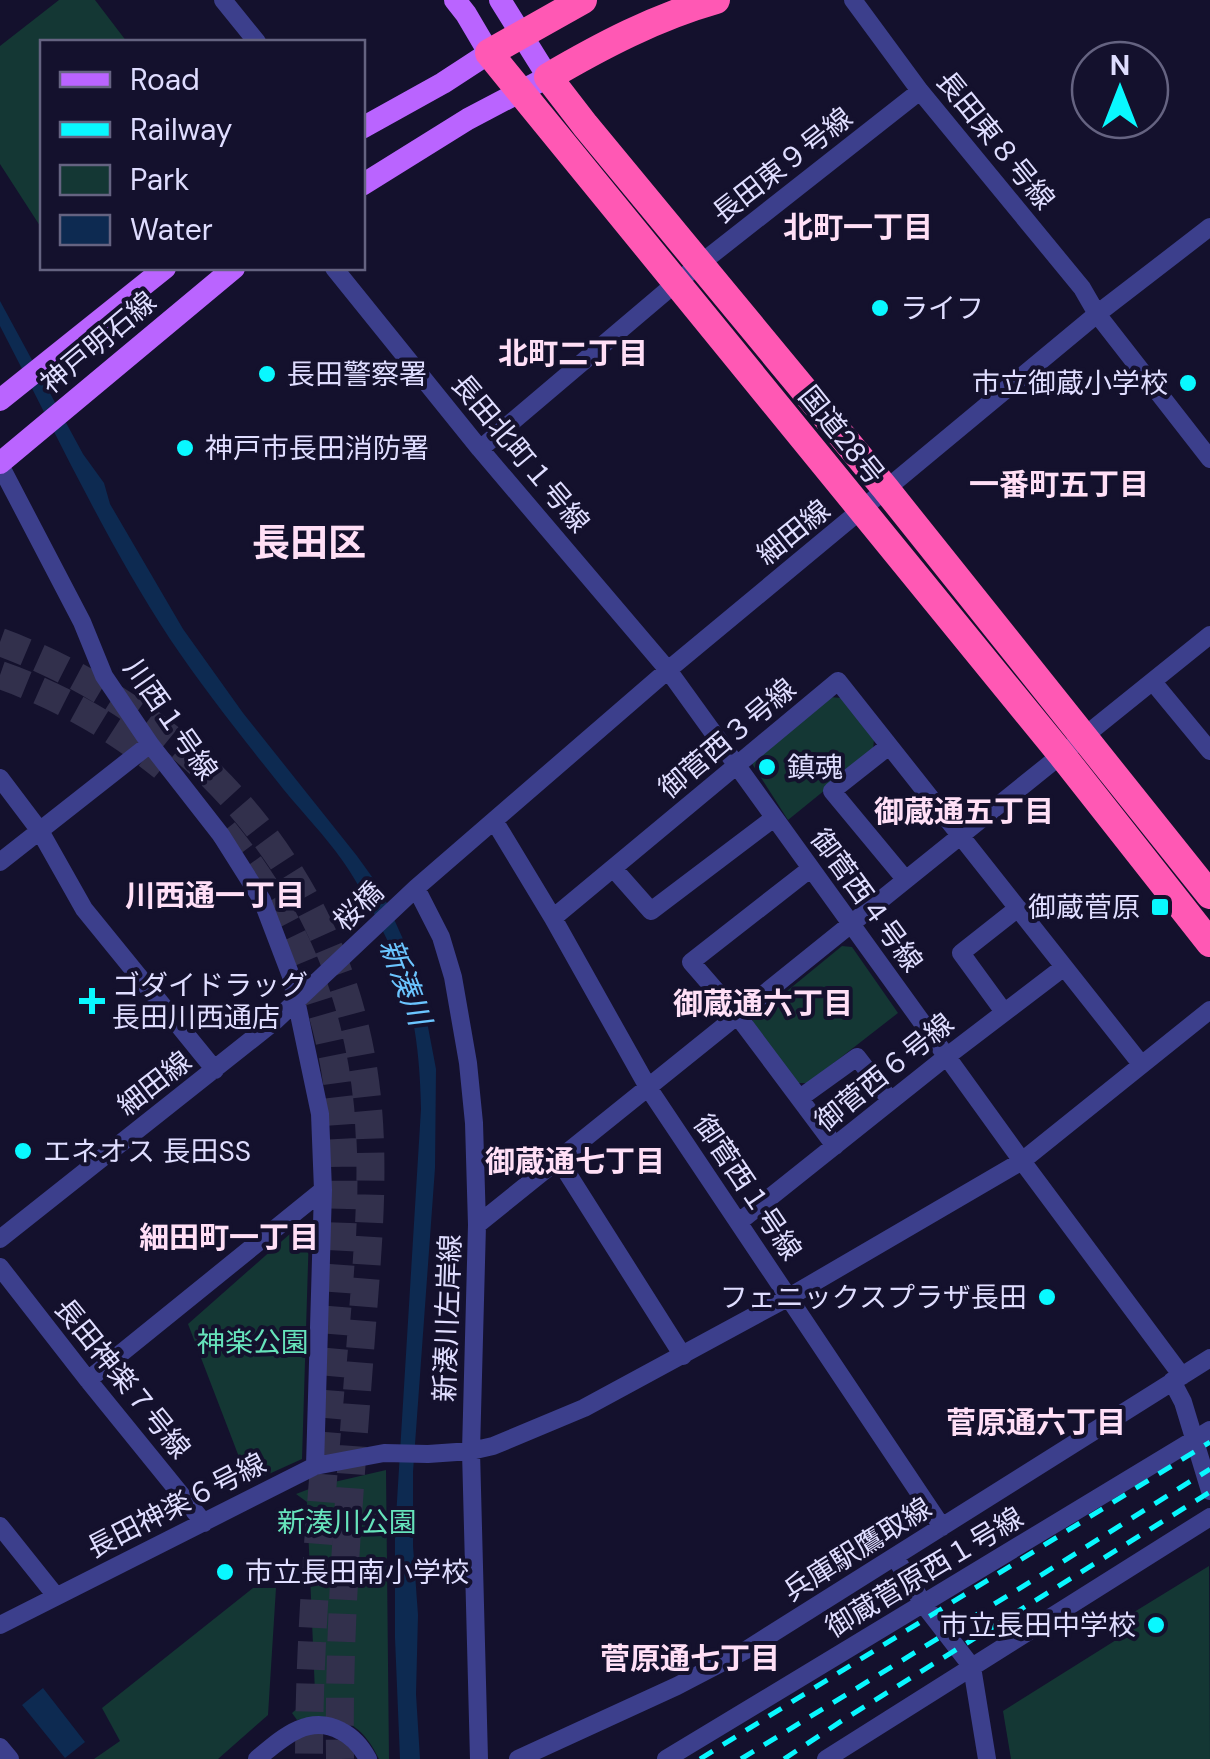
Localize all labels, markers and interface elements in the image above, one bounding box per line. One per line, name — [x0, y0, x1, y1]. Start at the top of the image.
legend — [40, 40, 365, 270]
north arrow — [1070, 40, 1170, 140]
text: N — [1110, 47, 1130, 84]
text: Road — [130, 60, 200, 99]
street label: 長田東８号線 — [928, 63, 1063, 217]
street label: 長田東９号線 — [705, 99, 860, 232]
text: Railway — [130, 110, 233, 149]
text: Park — [130, 160, 189, 199]
district label: 北町一丁目 — [783, 208, 933, 247]
text: Water — [130, 210, 213, 249]
street label: 神戸明石線 — [33, 283, 164, 402]
place label: ライフ — [900, 290, 984, 327]
marker: ライフ — [869, 297, 891, 319]
district label: 北町二丁目 — [498, 334, 648, 373]
place label: 長田警察署 — [287, 356, 427, 393]
marker: 長田警察署 — [256, 363, 278, 385]
place label: 市立御蔵小学校 — [972, 365, 1168, 402]
street label: 長田北町１号線 — [443, 366, 598, 540]
marker: 市立御蔵小学校 — [1177, 372, 1199, 394]
street label: 国道28号 — [791, 378, 893, 492]
place label: 神戸市長田消防署 — [205, 430, 429, 467]
marker: 神戸市長田消防署 — [174, 437, 196, 459]
district label: 一番町五丁目 — [969, 465, 1149, 504]
street label: 細田線 — [749, 492, 838, 573]
district label: 長田区 — [252, 518, 366, 568]
street label: 川西１号線 — [115, 651, 226, 787]
street label: 御菅西３号線 — [651, 670, 804, 807]
place label: 鎮魂 — [787, 749, 843, 786]
marker: 鎮魂 — [756, 756, 778, 778]
district label: 御蔵通五丁目 — [874, 792, 1054, 831]
street label: 御菅西４号線 — [802, 821, 931, 979]
street label: 桜橋 — [325, 874, 391, 939]
district label: 川西通一丁目 — [125, 876, 305, 915]
place label: 御蔵菅原 — [1028, 889, 1140, 926]
marker: 御蔵菅原 — [1149, 896, 1171, 918]
water label: 新湊川 — [371, 933, 441, 1034]
place label: ゴダイドラッグ 長田川西通店 — [112, 967, 308, 1036]
district label: 御蔵通六丁目 — [673, 984, 853, 1023]
marker: ゴダイドラッグ 長田川西通店 — [81, 990, 103, 1012]
street label: 御菅西６号線 — [807, 1005, 961, 1140]
street label: 細田線 — [110, 1043, 199, 1124]
street label: 御菅西１号線 — [685, 1107, 810, 1267]
place label: エネオス 長田SS — [43, 1133, 251, 1170]
marker: エネオス 長田SS — [12, 1140, 34, 1162]
district label: 御蔵通七丁目 — [485, 1142, 665, 1181]
district label: 細田町一丁目 — [139, 1218, 319, 1257]
street label: 新湊川左岸線 — [426, 1233, 469, 1403]
place label: フェニックスプラザ長田 — [720, 1279, 1027, 1316]
marker: フェニックスプラザ長田 — [1036, 1286, 1058, 1308]
street label: 長田神楽７号線 — [47, 1291, 199, 1466]
park label: 神楽公園 — [197, 1324, 309, 1361]
district label: 菅原通六丁目 — [946, 1403, 1126, 1442]
street label: 長田神楽６号線 — [81, 1444, 272, 1566]
street label: 兵庫駅鷹取線 — [776, 1489, 938, 1610]
street label: 御蔵菅原西１号線 — [819, 1499, 1030, 1646]
park label: 新湊川公園 — [277, 1504, 417, 1541]
place label: 市立長田南小学校 — [245, 1554, 469, 1591]
marker: 市立長田南小学校 — [214, 1561, 236, 1583]
place label: 市立長田中学校 — [940, 1607, 1136, 1644]
marker: 市立長田中学校 — [1145, 1614, 1167, 1636]
district label: 菅原通七丁目 — [600, 1639, 780, 1678]

